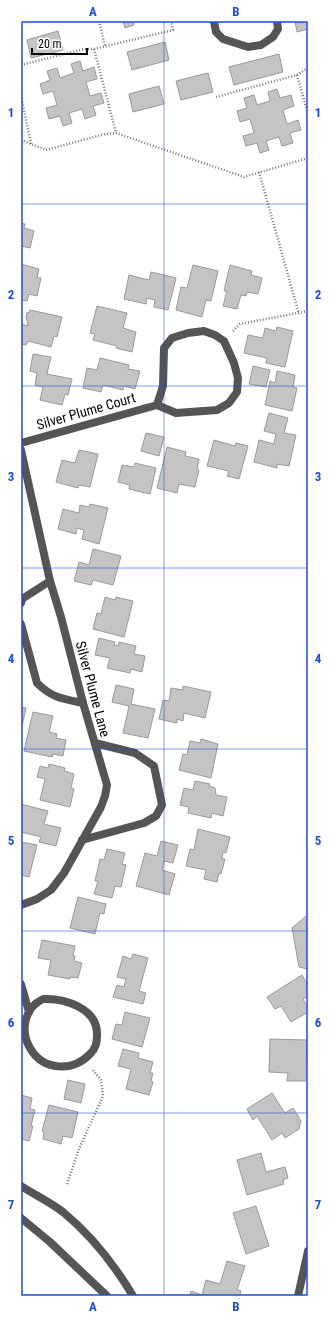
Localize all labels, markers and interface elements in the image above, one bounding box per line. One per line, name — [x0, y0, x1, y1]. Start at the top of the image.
text: A — [89, 4, 97, 19]
text: B — [232, 4, 240, 19]
scale bar — [32, 30, 87, 56]
text: 20 m — [38, 37, 62, 51]
text: 1 — [8, 105, 14, 120]
text: 1 — [315, 105, 321, 120]
text: 2 — [8, 287, 15, 302]
text: 2 — [315, 287, 322, 302]
street label: Silver Plume Court — [35, 389, 137, 433]
text: 3 — [8, 469, 14, 484]
text: 3 — [315, 469, 321, 484]
street label: Silver Plume Lane — [73, 639, 114, 739]
text: 4 — [8, 651, 15, 666]
text: 4 — [315, 651, 322, 666]
text: 5 — [8, 833, 15, 848]
text: 5 — [315, 833, 322, 848]
text: 6 — [8, 1015, 15, 1030]
text: 6 — [315, 1015, 322, 1030]
text: 7 — [8, 1197, 15, 1212]
text: 7 — [315, 1197, 322, 1212]
text: A — [89, 1299, 97, 1314]
text: B — [232, 1299, 240, 1314]

